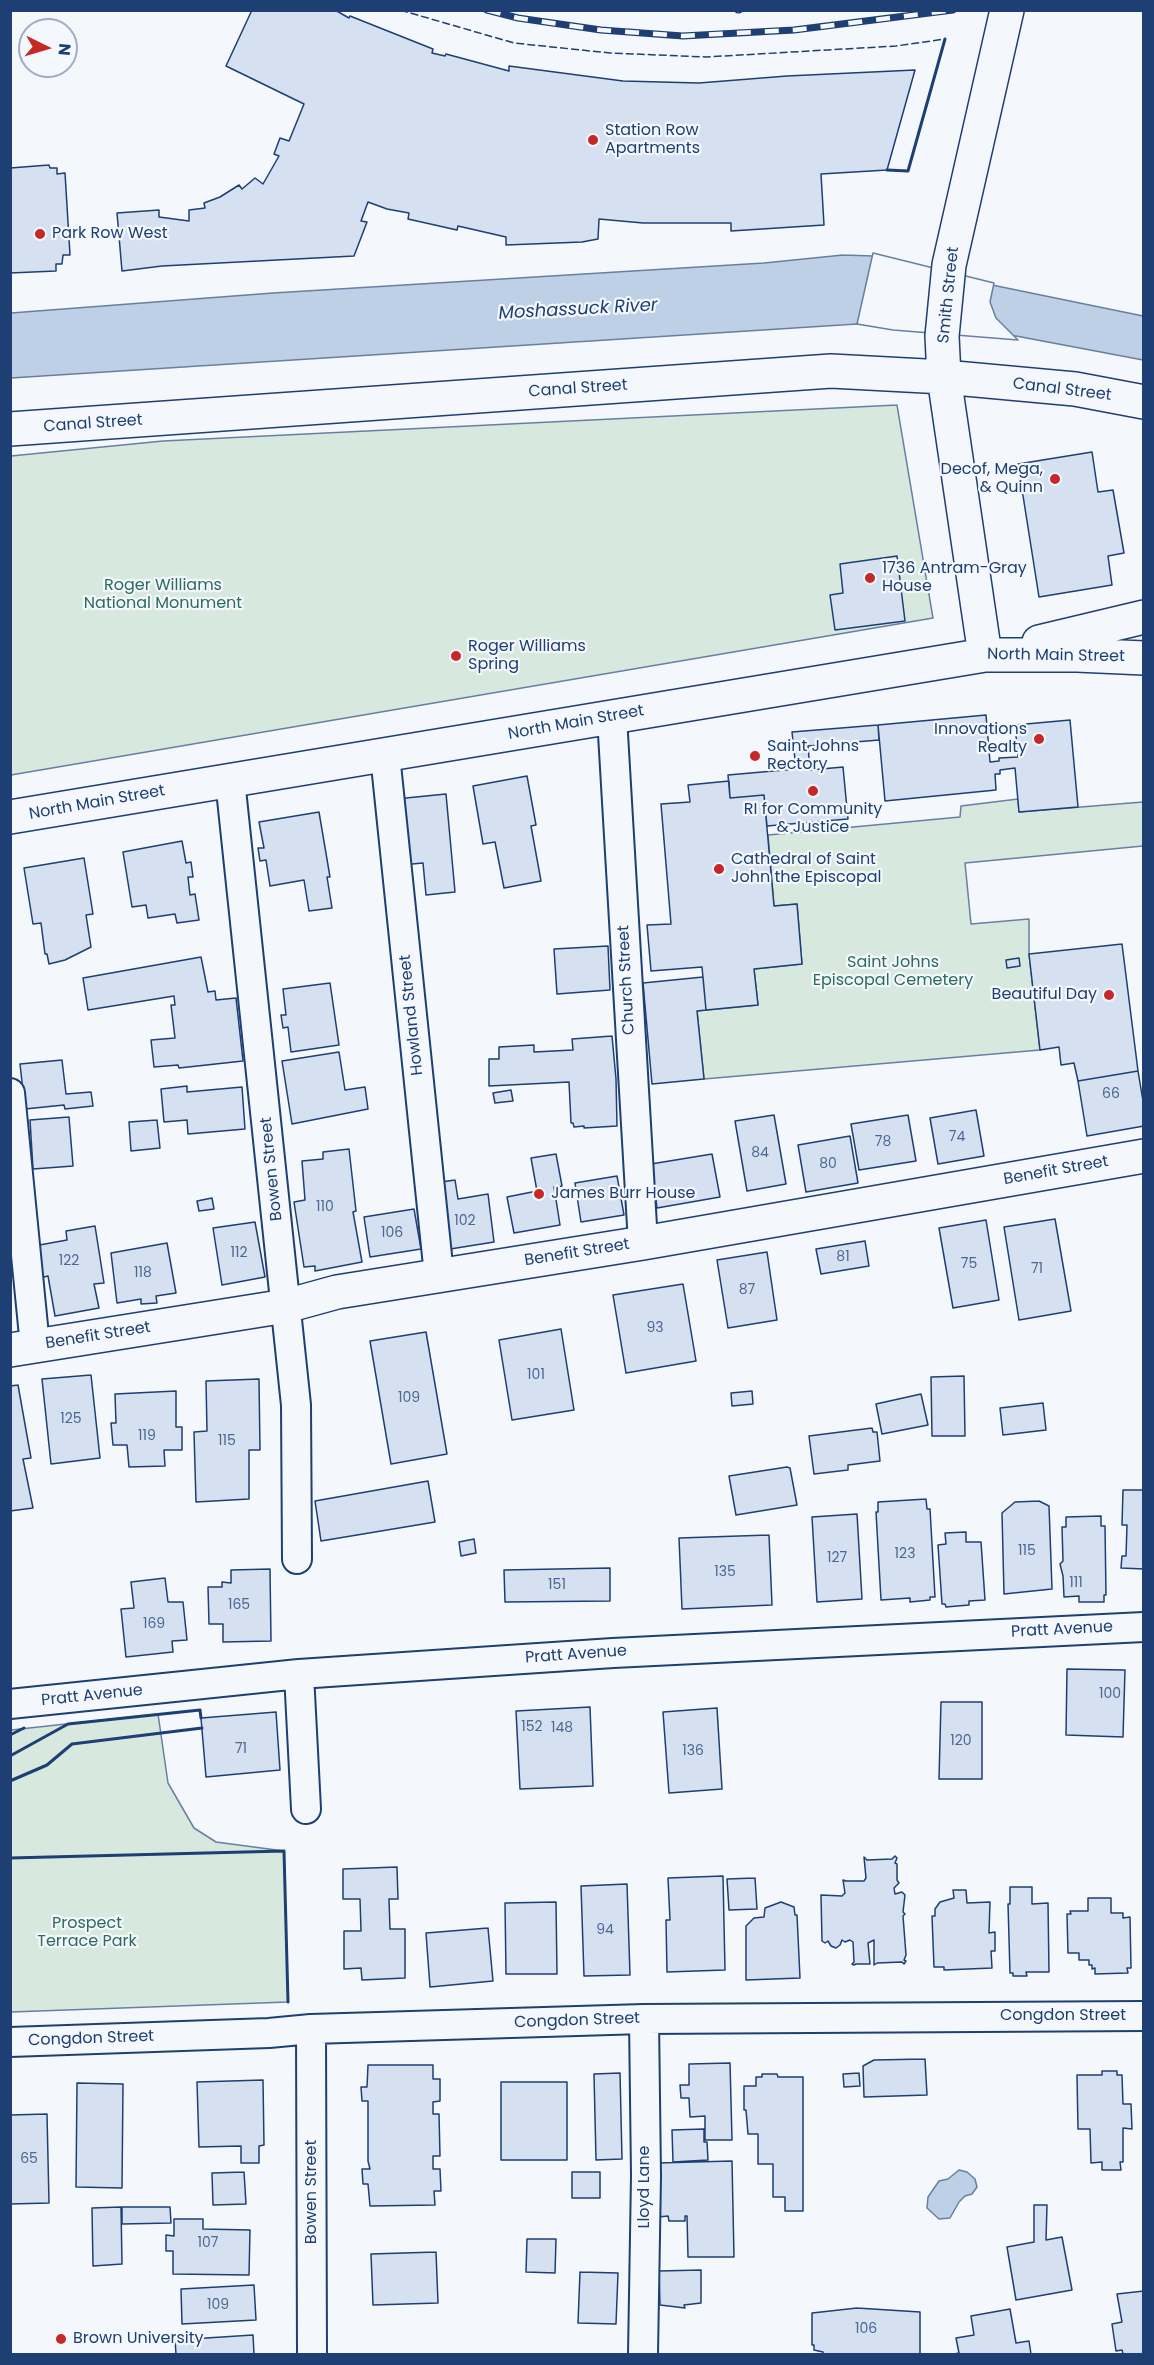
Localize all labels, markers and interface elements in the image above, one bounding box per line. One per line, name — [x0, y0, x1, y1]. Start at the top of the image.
north arrow — [18, 18, 78, 78]
text: N — [52, 42, 76, 56]
place label: Station Row Apartments — [605, 121, 700, 159]
marker: Station Row Apartments — [586, 133, 600, 147]
place label: Park Row West — [52, 224, 168, 244]
marker: Park Row West — [33, 227, 47, 241]
street label: Smith Street — [934, 246, 964, 344]
water label: Moshassuck River — [498, 295, 658, 325]
street label: Canal Street — [1012, 374, 1112, 406]
street label: Canal Street — [528, 376, 628, 402]
street label: Canal Street — [43, 411, 143, 437]
place label: Decof, Mega, & Quinn — [941, 460, 1043, 498]
marker: Decof, Mega, & Quinn — [1048, 472, 1062, 486]
place label: 1736 Antram-Gray House — [882, 559, 1027, 597]
marker: 1736 Antram-Gray House — [863, 571, 877, 585]
park label: Roger Williams National Monument — [84, 576, 242, 614]
place label: Roger Williams Spring — [468, 637, 586, 675]
street label: North Main Street — [987, 645, 1125, 667]
marker: Roger Williams Spring — [449, 649, 463, 663]
street label: North Main Street — [507, 702, 645, 744]
place label: Innovations Realty — [934, 720, 1027, 758]
marker: Innovations Realty — [1032, 732, 1046, 746]
place label: Saint Johns Rectory — [767, 737, 859, 775]
marker: Saint Johns Rectory — [748, 749, 762, 763]
street label: North Main Street — [28, 782, 166, 824]
marker: RI for Community & Justice — [806, 784, 820, 798]
place label: RI for Community & Justice — [744, 800, 882, 838]
place label: Cathedral of Saint John the Episcopal — [731, 850, 882, 888]
marker: Cathedral of Saint John the Episcopal — [712, 862, 726, 876]
street label: Church Street — [615, 925, 639, 1035]
park label: Saint Johns Episcopal Cemetery — [813, 953, 973, 991]
street label: Howland Street — [396, 954, 428, 1076]
place label: Beautiful Day — [992, 985, 1097, 1005]
marker: Beautiful Day — [1102, 988, 1116, 1002]
house number: 66 — [1102, 1086, 1120, 1102]
street label: Bowen Street — [257, 1116, 287, 1222]
house number: 74 — [949, 1129, 965, 1145]
house number: 78 — [875, 1134, 891, 1150]
house number: 84 — [751, 1145, 769, 1161]
street label: Benefit Street — [1002, 1152, 1110, 1190]
house number: 80 — [819, 1156, 837, 1172]
place label: James Burr House — [551, 1184, 695, 1204]
marker: James Burr House — [532, 1187, 546, 1201]
house number: 110 — [316, 1199, 334, 1215]
house number: 102 — [454, 1213, 476, 1229]
house number: 106 — [381, 1225, 403, 1241]
street label: Benefit Street — [523, 1235, 631, 1271]
house number: 112 — [230, 1245, 248, 1261]
house number: 81 — [836, 1249, 850, 1265]
house number: 122 — [59, 1253, 79, 1269]
house number: 75 — [961, 1256, 977, 1272]
house number: 71 — [1031, 1261, 1043, 1277]
house number: 118 — [134, 1265, 152, 1281]
house number: 87 — [739, 1282, 755, 1298]
street label: Benefit Street — [44, 1318, 152, 1354]
house number: 93 — [646, 1320, 664, 1336]
house number: 101 — [527, 1367, 545, 1383]
house number: 109 — [398, 1390, 420, 1406]
house number: 125 — [60, 1411, 82, 1427]
house number: 119 — [138, 1428, 156, 1444]
house number: 115 — [218, 1433, 236, 1449]
house number: 115 — [1018, 1543, 1036, 1559]
house number: 123 — [895, 1546, 915, 1562]
house number: 127 — [827, 1550, 847, 1566]
house number: 135 — [714, 1564, 736, 1580]
house number: 111 — [1069, 1575, 1083, 1591]
house number: 151 — [548, 1577, 566, 1593]
house number: 165 — [228, 1597, 250, 1613]
house number: 169 — [143, 1616, 165, 1632]
street label: Pratt Avenue — [1011, 1618, 1113, 1642]
street label: Pratt Avenue — [524, 1642, 628, 1668]
street label: Pratt Avenue — [40, 1681, 144, 1711]
house number: 100 — [1099, 1686, 1121, 1702]
house number: 152 — [521, 1719, 543, 1735]
house number: 148 — [551, 1720, 573, 1736]
house number: 120 — [950, 1733, 972, 1749]
house number: 71 — [235, 1741, 247, 1757]
house number: 136 — [682, 1743, 704, 1759]
park label: Prospect Terrace Park — [37, 1914, 137, 1952]
house number: 94 — [596, 1922, 614, 1938]
street label: Congdon Street — [1000, 2006, 1126, 2026]
street label: Congdon Street — [514, 2009, 640, 2033]
street label: Congdon Street — [28, 2027, 154, 2051]
street label: Bowen Street — [302, 2140, 322, 2244]
street label: Lloyd Lane — [635, 2145, 655, 2229]
house number: 65 — [20, 2151, 38, 2167]
house number: 107 — [198, 2235, 218, 2251]
house number: 109 — [207, 2297, 229, 2313]
house number: 106 — [855, 2321, 877, 2337]
place label: Brown University — [73, 2329, 204, 2349]
marker: Brown University — [54, 2332, 68, 2346]

